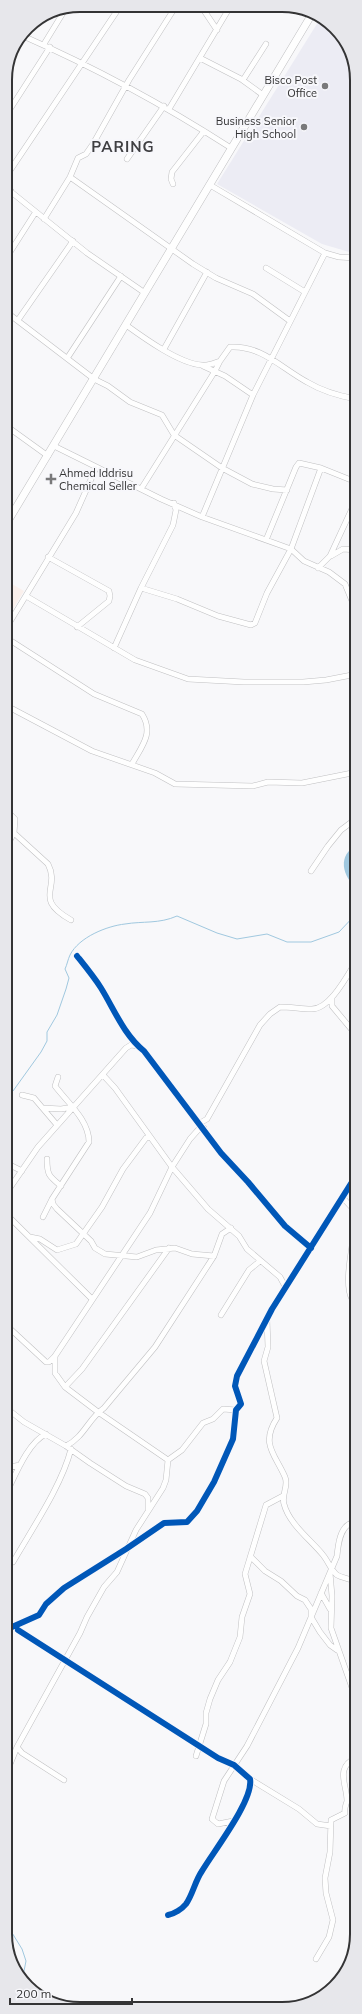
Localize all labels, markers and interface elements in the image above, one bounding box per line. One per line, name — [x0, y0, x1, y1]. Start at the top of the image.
place label: Bisco Post Office — [265, 73, 317, 100]
marker: Bisco Post Office — [320, 81, 330, 91]
place label: Business Senior High School — [216, 114, 296, 141]
marker: Business Senior High School — [299, 122, 309, 132]
district label: PARING — [91, 137, 155, 156]
place label: Ahmed Iddrisu Chemical Seller — [59, 466, 137, 493]
marker: Ahmed Iddrisu Chemical Seller — [46, 474, 56, 484]
scale bar — [10, 1980, 132, 2006]
text: 200 m — [16, 1986, 51, 2001]

